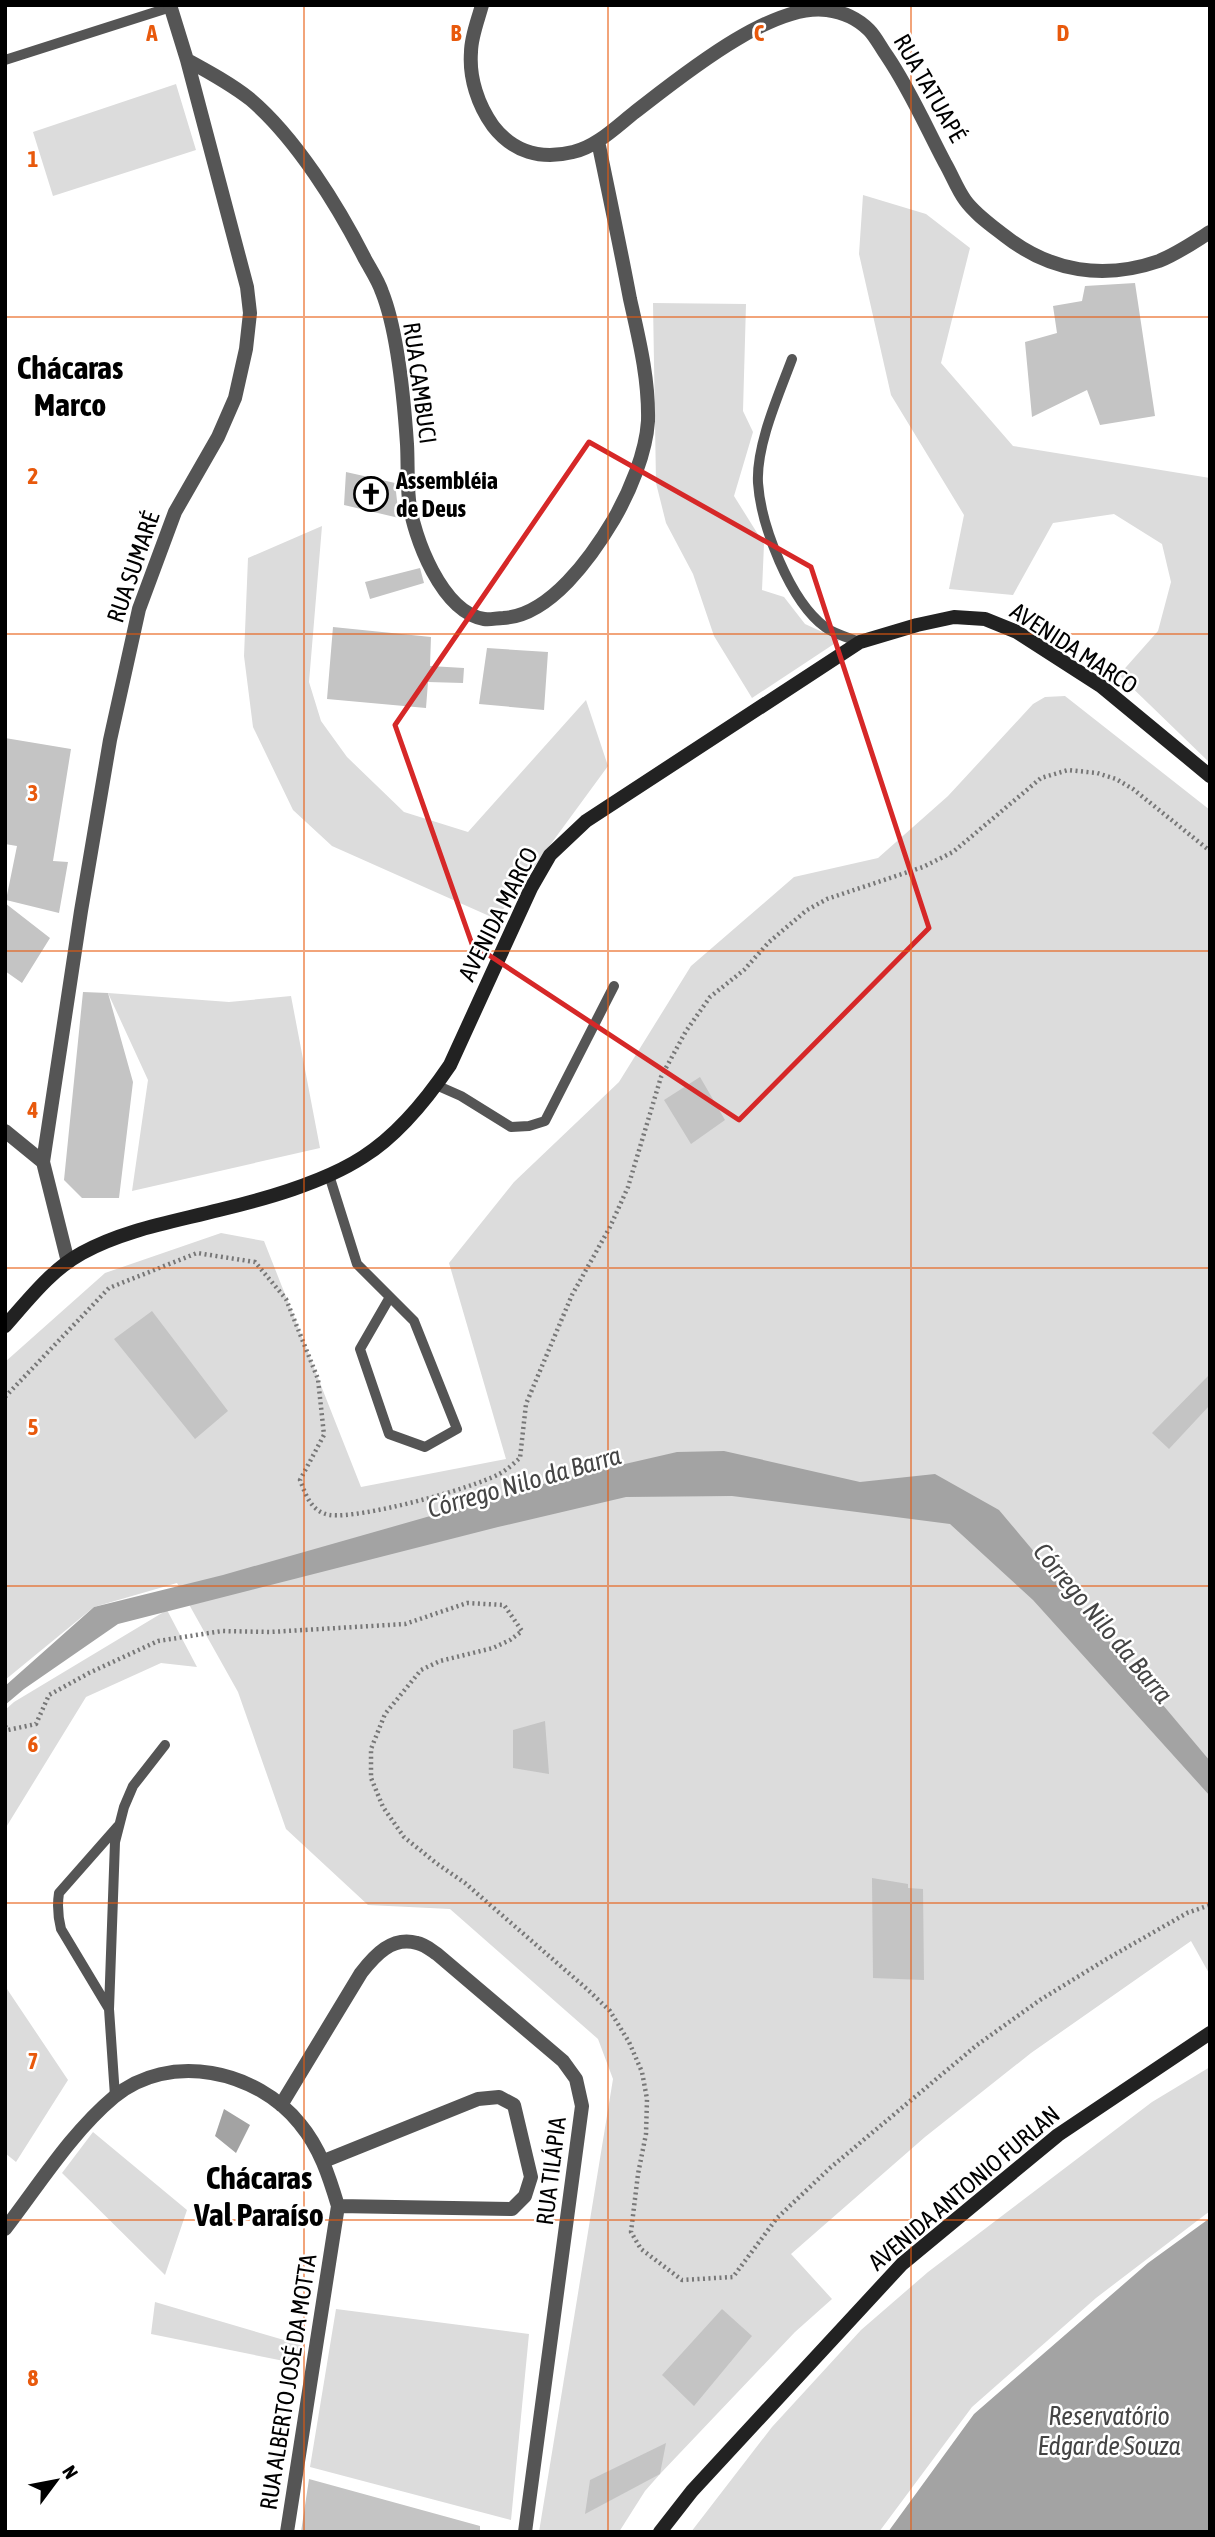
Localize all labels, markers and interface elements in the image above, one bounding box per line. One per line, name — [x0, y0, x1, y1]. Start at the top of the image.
text: A — [145, 20, 158, 46]
text: B — [451, 20, 462, 46]
text: C — [754, 20, 765, 46]
text: D — [1057, 20, 1070, 46]
street label: RUA TATUAPÉ — [888, 29, 972, 147]
text: 1 — [28, 146, 39, 172]
street label: RUA CAMBUCI — [398, 321, 442, 445]
district label: Chácaras Marco — [17, 349, 123, 423]
text: 2 — [28, 463, 38, 489]
place label: Assembléia de Deus — [395, 467, 498, 522]
church icon: Assembléia de Deus — [352, 475, 390, 513]
street label: RUA SUMARÉ — [101, 508, 165, 626]
street label: AVENIDA MARCO — [1005, 597, 1143, 699]
text: 3 — [28, 780, 38, 806]
street label: AVENIDA MARCO — [453, 843, 543, 985]
text: 4 — [27, 1097, 39, 1123]
text: 5 — [28, 1414, 39, 1440]
water label: Córrego Nilo da Barra — [424, 1440, 624, 1524]
water label: Córrego Nilo da Barra — [1027, 1537, 1179, 1709]
text: 6 — [28, 1731, 39, 1757]
text: 7 — [28, 2048, 38, 2074]
street label: AVENIDA ANTONIO FURLAN — [863, 2100, 1065, 2276]
street label: RUA TILÁPIA — [531, 2115, 571, 2227]
district label: Chácaras Val Paraíso — [193, 2159, 324, 2233]
street label: RUA ALBERTO JOSÉ DA MOTTA — [254, 2252, 322, 2512]
text: 8 — [28, 2365, 39, 2391]
water label: Reservatório Edgar de Souza — [1037, 2401, 1181, 2461]
north arrow — [21, 2446, 91, 2516]
text: N — [58, 2461, 83, 2483]

